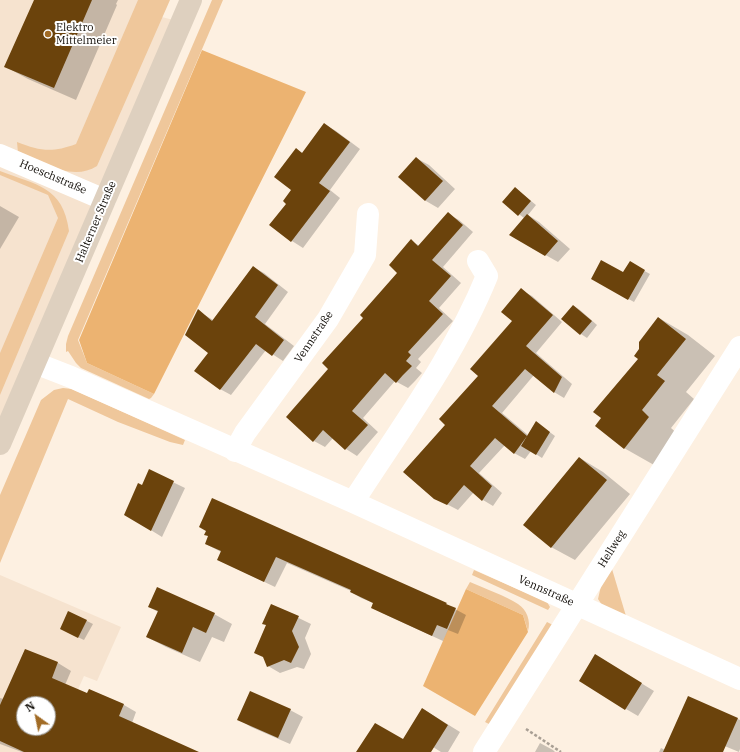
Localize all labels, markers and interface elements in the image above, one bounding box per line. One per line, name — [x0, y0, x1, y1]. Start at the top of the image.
place label: Elektro Mittelmeier — [56, 21, 117, 47]
marker: Elektro Mittelmeier — [43, 29, 53, 39]
street label: Hoeschstraße — [17, 157, 89, 197]
street label: Halterner Straße — [73, 179, 119, 265]
street label: Vennstraße — [292, 309, 336, 365]
street label: Hellweg — [595, 528, 629, 570]
street label: Vennstraße — [516, 573, 576, 609]
north arrow — [16, 696, 56, 736]
text: N — [23, 699, 37, 715]

